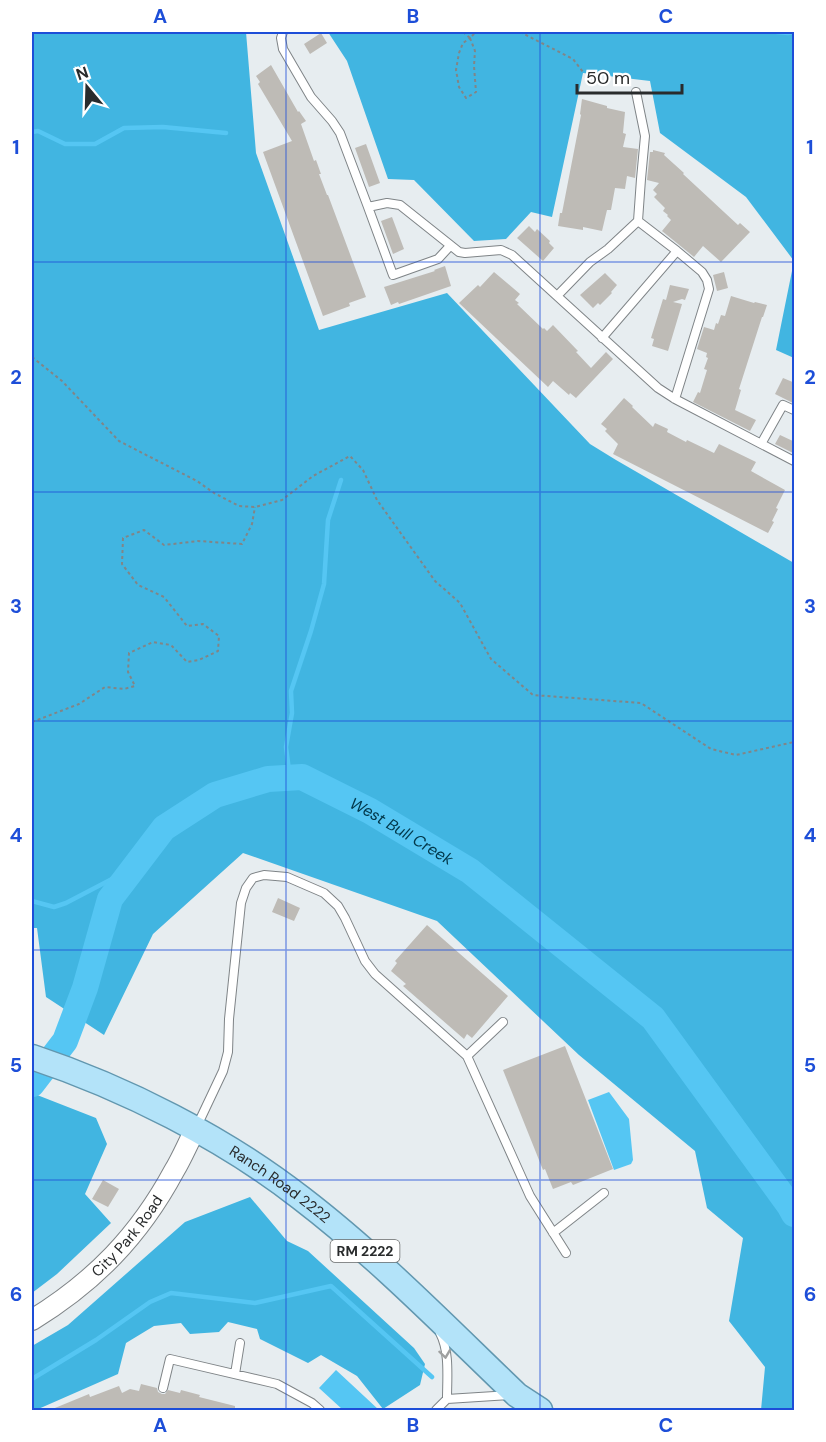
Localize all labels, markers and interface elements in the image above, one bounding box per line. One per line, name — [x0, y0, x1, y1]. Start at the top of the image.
text: A — [153, 3, 167, 29]
text: B — [407, 3, 419, 29]
text: C — [659, 3, 673, 29]
north arrow — [57, 57, 117, 117]
scale bar — [577, 57, 682, 95]
text: N — [73, 61, 91, 85]
text: 50 m — [586, 66, 630, 90]
text: 1 — [12, 134, 20, 160]
text: 1 — [806, 134, 814, 160]
text: 2 — [10, 364, 22, 390]
text: 2 — [804, 364, 816, 390]
text: 3 — [10, 593, 22, 619]
text: 3 — [804, 593, 816, 619]
water label: West Bull Creek — [346, 792, 458, 870]
text: 4 — [10, 822, 23, 848]
text: 4 — [804, 822, 817, 848]
text: 5 — [10, 1052, 22, 1078]
text: 5 — [804, 1052, 816, 1078]
street label: Ranch Road 2222 — [226, 1141, 335, 1228]
street label: City Park Road — [87, 1191, 167, 1281]
road number: RM 2222 — [330, 1240, 400, 1262]
text: 6 — [10, 1281, 22, 1307]
text: 6 — [804, 1281, 816, 1307]
one-way arrow — [438, 1349, 451, 1358]
text: A — [153, 1412, 167, 1438]
text: B — [407, 1412, 419, 1438]
text: C — [659, 1412, 673, 1438]

